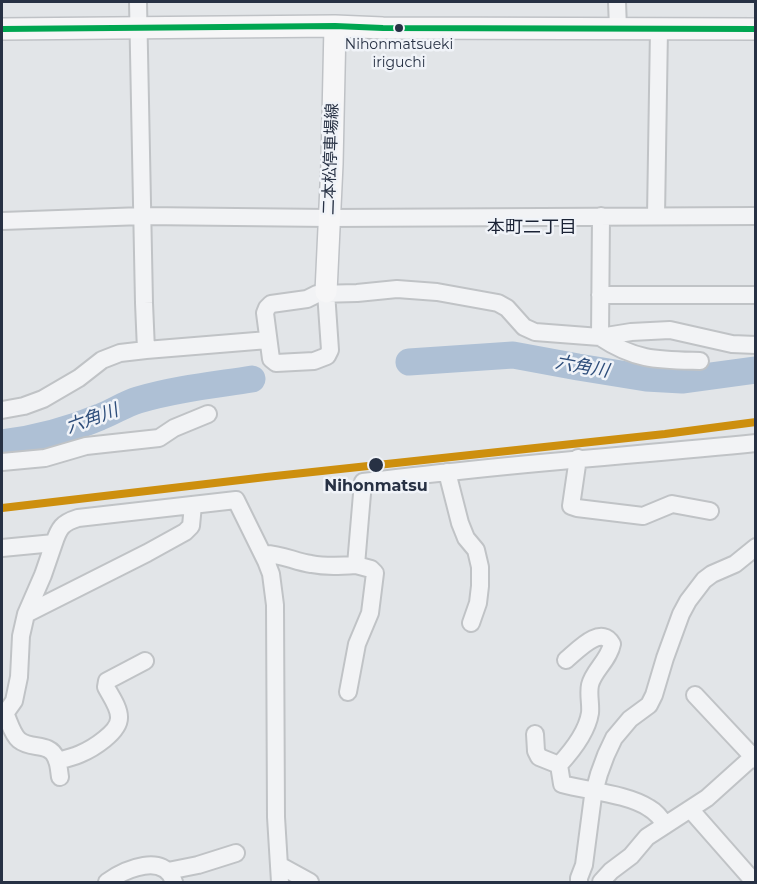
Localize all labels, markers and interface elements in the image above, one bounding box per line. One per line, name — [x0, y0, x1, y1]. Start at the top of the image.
marker: Nihonmatsueki iriguchi — [393, 22, 405, 34]
place label: Nihonmatsueki iriguchi — [345, 37, 453, 70]
street label: 二本松停車場線 — [319, 103, 343, 215]
district label: 本町二丁目 — [487, 217, 577, 239]
water label: 六角川 — [554, 352, 610, 382]
water label: 六角川 — [63, 400, 121, 438]
marker: Nihonmatsu — [367, 456, 385, 474]
place label: Nihonmatsu — [324, 476, 428, 496]

